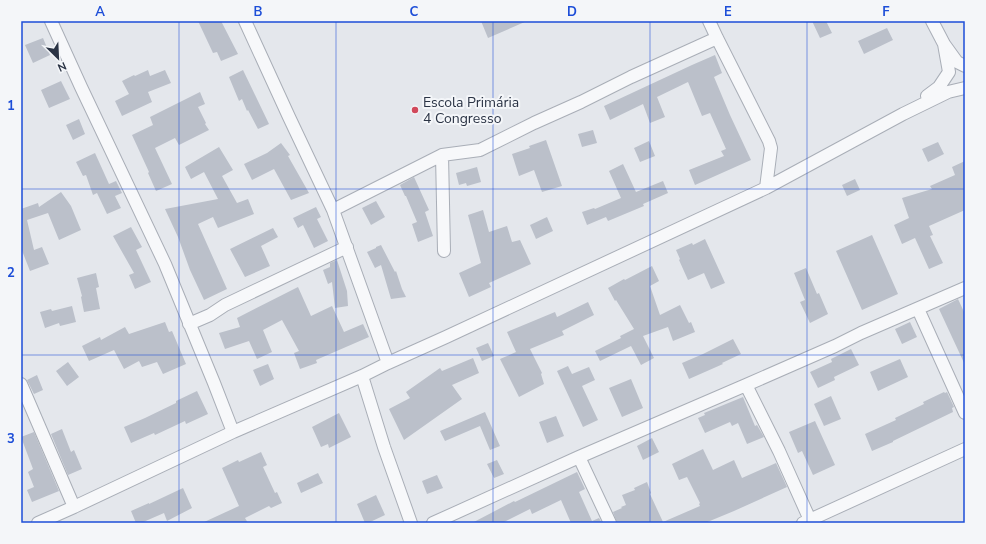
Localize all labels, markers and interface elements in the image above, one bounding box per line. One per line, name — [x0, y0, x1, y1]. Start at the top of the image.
text: A — [95, 3, 105, 21]
text: B — [254, 3, 263, 21]
text: C — [410, 3, 419, 21]
text: D — [567, 3, 577, 21]
text: E — [724, 3, 732, 21]
text: F — [882, 3, 890, 21]
north arrow — [38, 38, 78, 78]
text: N — [55, 58, 69, 75]
place label: Escola Primária 4 Congresso — [423, 93, 519, 128]
text: 1 — [7, 97, 15, 115]
marker: Escola Primária 4 Congresso — [410, 105, 420, 115]
text: 2 — [7, 264, 15, 282]
text: 3 — [7, 430, 15, 448]

